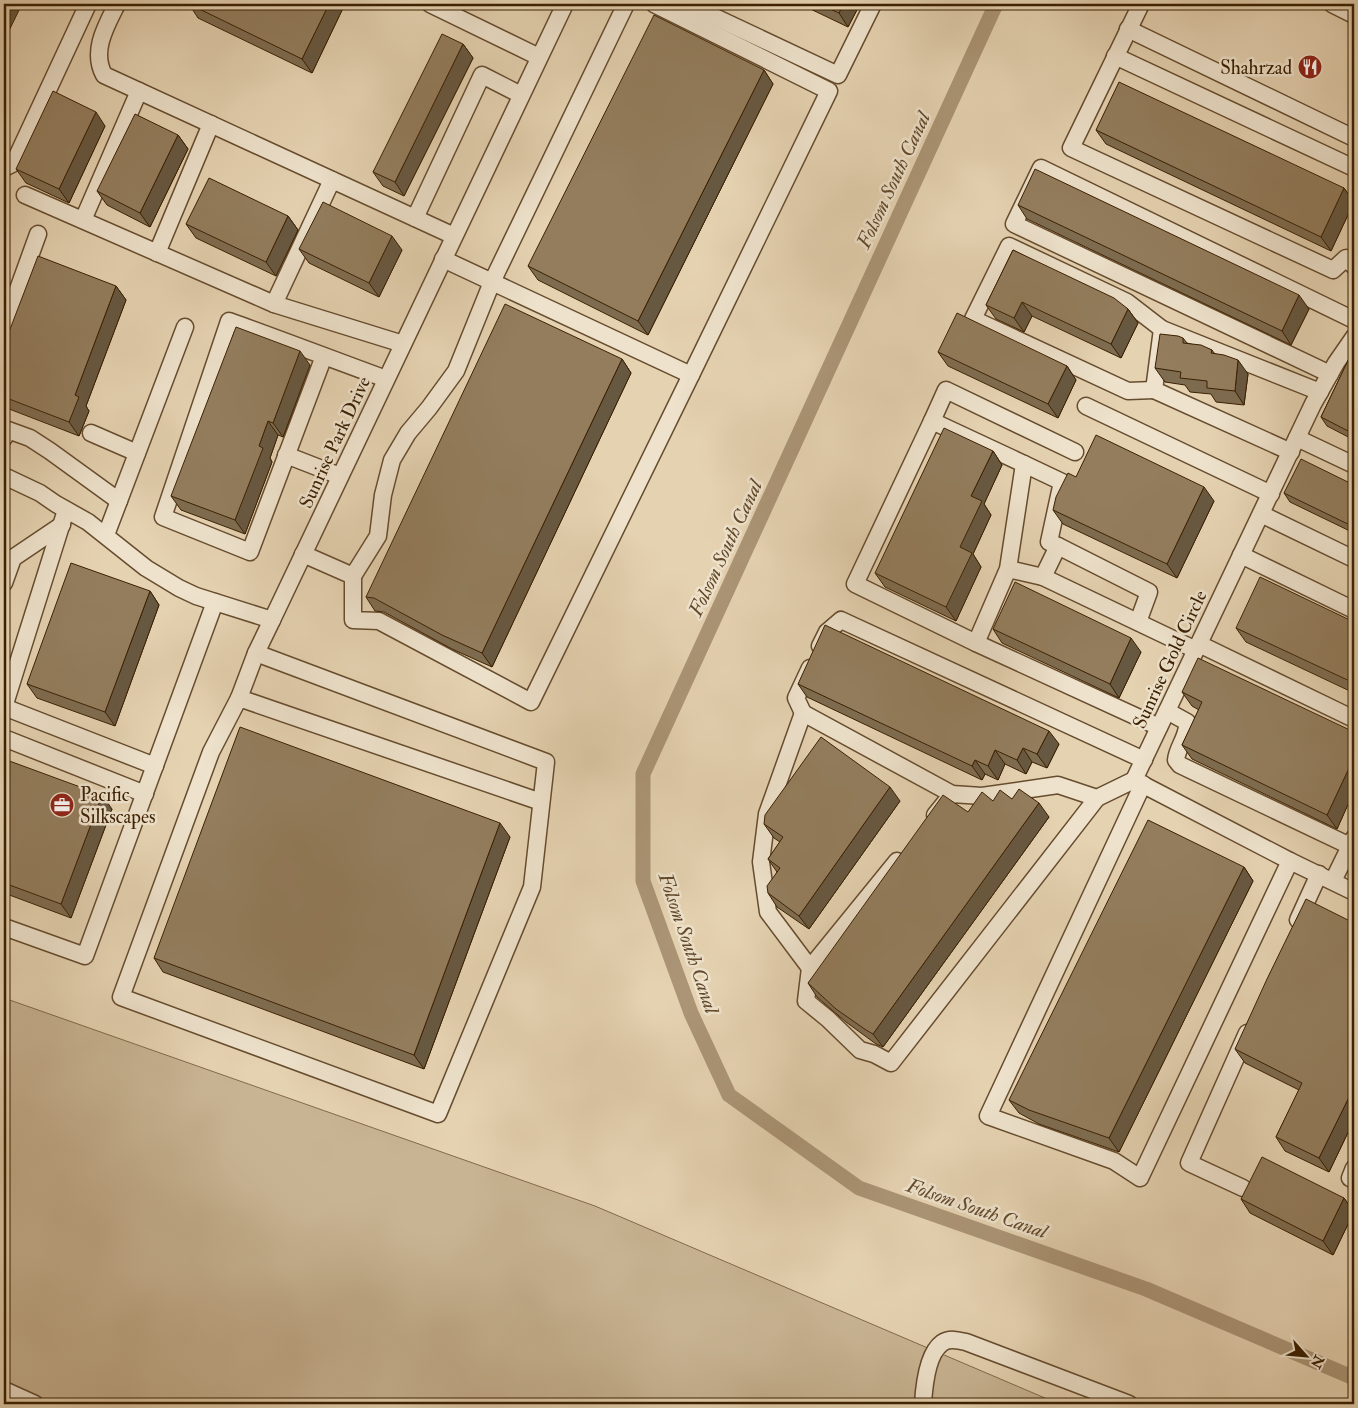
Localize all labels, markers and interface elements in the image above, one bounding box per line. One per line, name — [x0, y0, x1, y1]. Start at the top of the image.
restaurant icon: Shahrzad — [1297, 54, 1323, 80]
place label: Shahrzad — [1220, 56, 1293, 80]
water label: Folsom South Canal — [851, 106, 937, 253]
street label: Sunrise Park Drive — [294, 373, 376, 512]
water label: Folsom South Canal — [683, 474, 769, 621]
street label: Sunrise Gold Circle — [1127, 586, 1213, 733]
place label: Pacific Silkscapes — [80, 783, 155, 830]
office icon: Pacific Silkscapes — [49, 792, 75, 818]
water label: Folsom South Canal — [652, 869, 725, 1019]
water label: Folsom South Canal — [902, 1172, 1053, 1245]
north arrow — [1280, 1330, 1330, 1380]
text: N — [1307, 1351, 1328, 1372]

